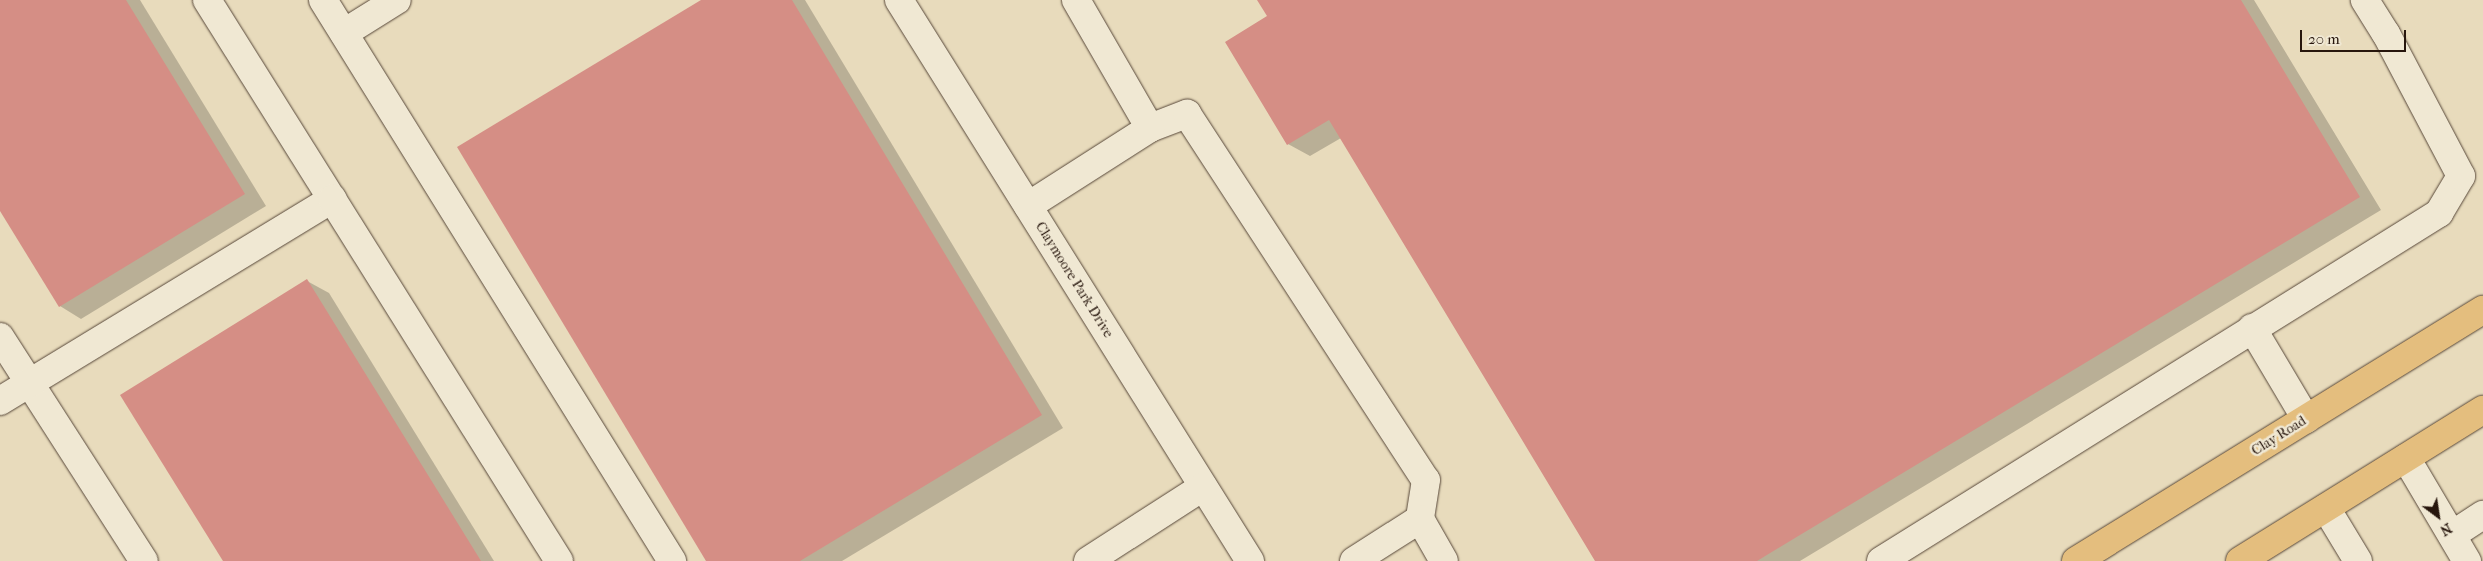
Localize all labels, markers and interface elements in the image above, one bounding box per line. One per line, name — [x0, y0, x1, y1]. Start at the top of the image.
scale bar — [2303, 20, 2409, 52]
text: 20 m — [2308, 30, 2340, 48]
street label: Claymoore Park Drive — [1032, 219, 1116, 341]
street label: Clay Road — [2249, 413, 2309, 459]
north arrow — [2413, 491, 2463, 541]
text: N — [2437, 519, 2455, 539]

